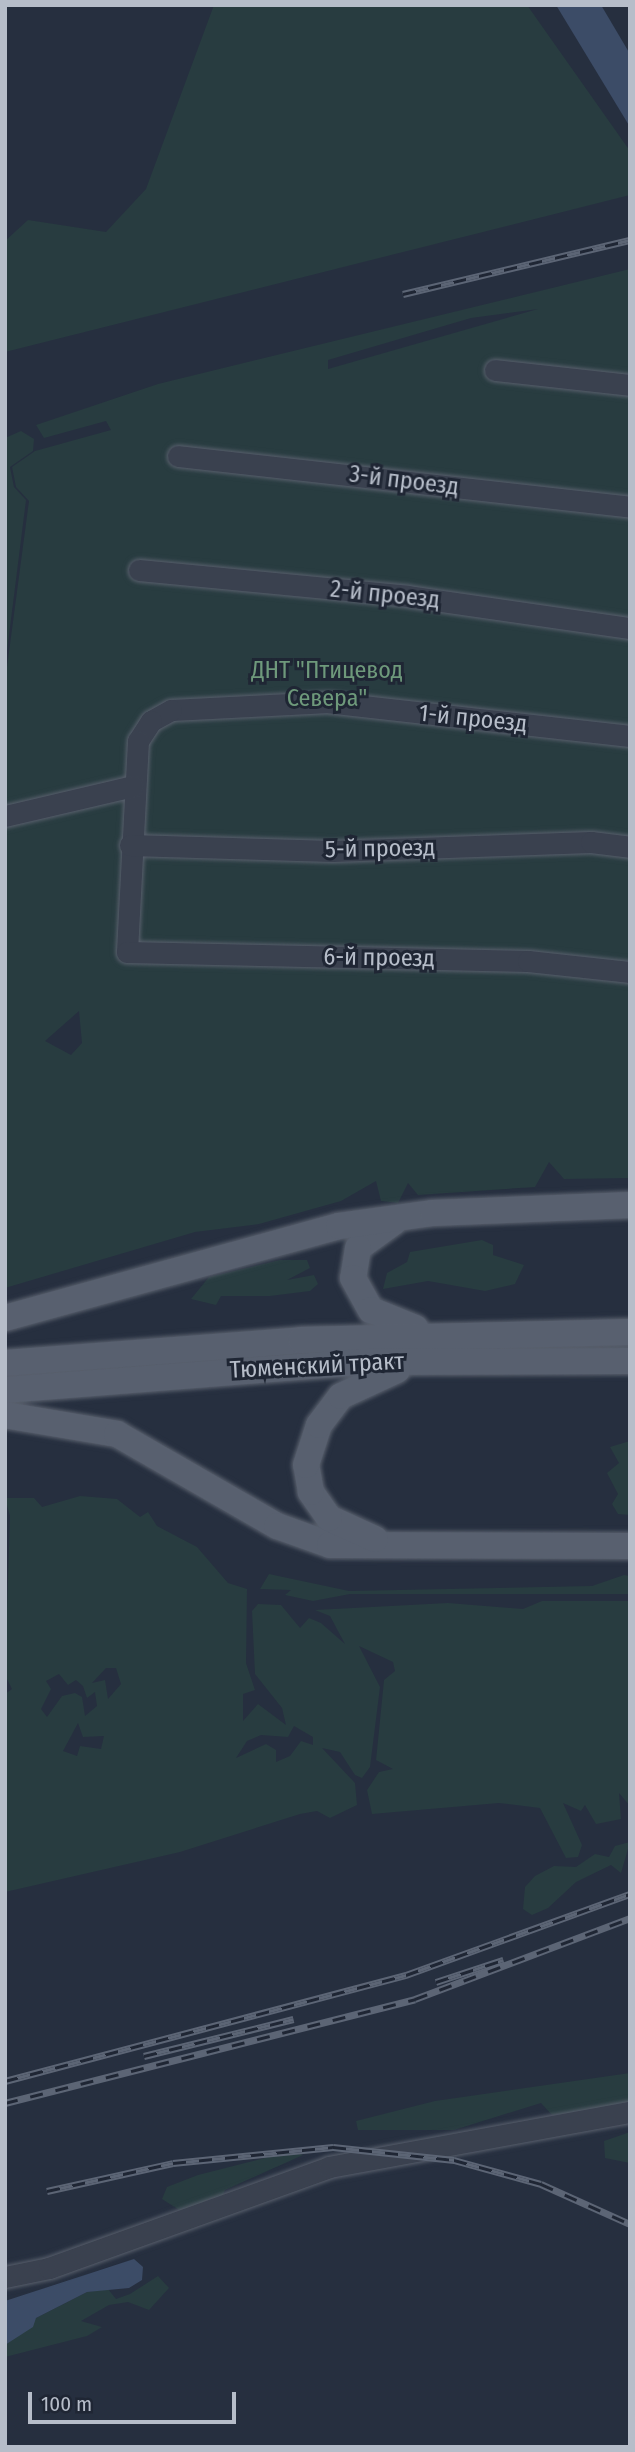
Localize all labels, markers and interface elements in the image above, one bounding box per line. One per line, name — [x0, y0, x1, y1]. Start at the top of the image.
street label: 3-й проезд — [348, 460, 460, 502]
street label: 2-й проезд — [329, 575, 441, 615]
park label: ДНТ "Птицевод Севера" — [251, 657, 403, 713]
street label: 1-й проезд — [417, 699, 529, 739]
street label: 5-й проезд — [325, 834, 435, 864]
street label: 6-й проезд — [323, 943, 435, 973]
street label: Тюменский тракт — [229, 1347, 405, 1385]
scale bar — [32, 2378, 240, 2422]
text: 100 m — [41, 2391, 92, 2417]

